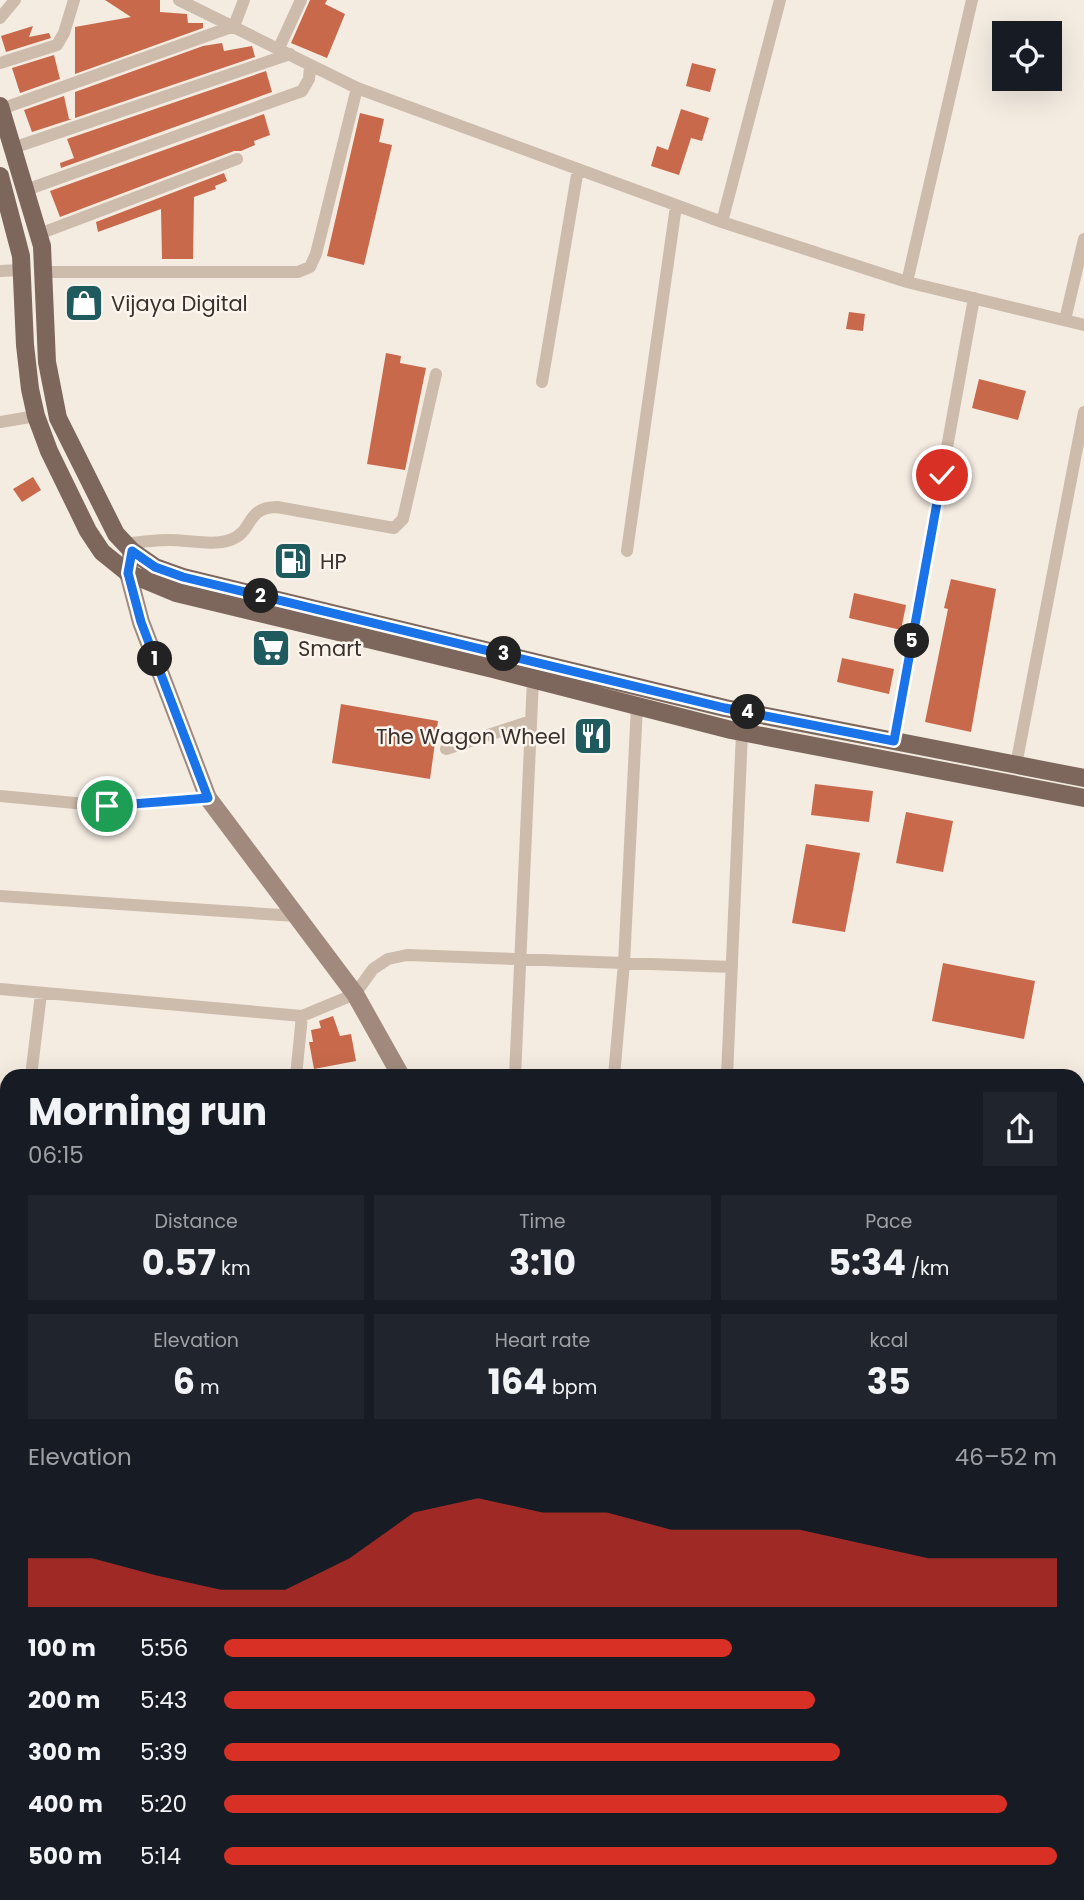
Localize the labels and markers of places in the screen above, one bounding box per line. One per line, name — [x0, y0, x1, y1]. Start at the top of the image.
shop icon: Vijaya Digital — [63, 282, 105, 324]
place label: Vijaya Digital — [111, 289, 248, 318]
pin — [912, 445, 972, 505]
fuel station icon: HP — [272, 540, 314, 582]
place label: HP — [320, 547, 347, 576]
pin: 2 — [244, 578, 278, 614]
pin: 5 — [894, 624, 930, 658]
supermarket icon: Smart — [250, 627, 292, 669]
place label: Smart — [298, 634, 362, 663]
pin: 3 — [486, 636, 522, 672]
pin: 1 — [138, 642, 172, 676]
pin: 4 — [730, 694, 766, 730]
restaurant icon: The Wagon Wheel — [572, 715, 614, 757]
place label: The Wagon Wheel — [376, 722, 566, 751]
pin — [77, 776, 137, 836]

